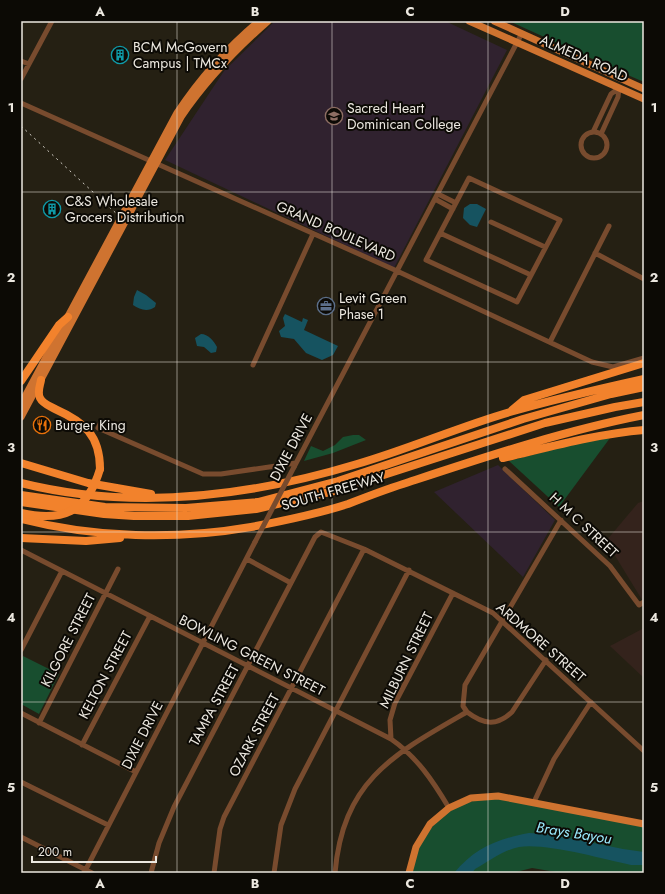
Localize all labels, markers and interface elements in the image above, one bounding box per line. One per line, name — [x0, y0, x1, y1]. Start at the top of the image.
text: A — [94, 2, 105, 21]
text: B — [251, 2, 260, 21]
text: C — [405, 2, 415, 21]
text: D — [560, 2, 570, 21]
street label: ALMEDA ROAD — [537, 30, 631, 86]
place label: BCM McGovern Campus | TMCx — [133, 37, 228, 73]
building icon: BCM McGovern Campus | TMCx — [110, 45, 130, 65]
text: 1 — [8, 98, 14, 117]
place label: Sacred Heart Dominican College — [347, 98, 461, 134]
text: 1 — [651, 98, 657, 117]
school or university icon: Sacred Heart Dominican College — [324, 106, 344, 126]
place label: C&S Wholesale Grocers Distribution — [65, 191, 185, 227]
street label: GRAND BOULEVARD — [273, 196, 399, 266]
building icon: C&S Wholesale Grocers Distribution — [42, 199, 62, 219]
text: 2 — [7, 268, 15, 287]
text: 2 — [650, 268, 658, 287]
place label: Levit Green Phase 1 — [339, 288, 407, 324]
office icon: Levit Green Phase 1 — [316, 296, 336, 316]
street label: DIXIE DRIVE — [265, 410, 317, 484]
restaurant icon: Burger King — [32, 415, 52, 435]
place label: Burger King — [55, 415, 126, 435]
text: 3 — [7, 438, 15, 457]
text: 3 — [650, 438, 658, 457]
street label: SOUTH FREEWAY — [279, 467, 387, 515]
street label: H M C STREET — [545, 488, 623, 562]
street label: KILGORE STREET — [36, 589, 100, 690]
street label: ARDMORE STREET — [492, 597, 590, 687]
text: 4 — [6, 608, 16, 627]
street label: MILBURN STREET — [374, 608, 438, 711]
text: 4 — [649, 608, 659, 627]
street label: BOWLING GREEN STREET — [176, 610, 329, 701]
street label: KELTON STREET — [73, 627, 137, 722]
street label: TAMPA STREET — [184, 660, 244, 749]
street label: OZARK STREET — [224, 690, 285, 780]
street label: DIXIE DRIVE — [116, 698, 168, 772]
text: 5 — [7, 778, 15, 797]
text: 5 — [650, 778, 658, 797]
water label: Brays Bayou — [535, 816, 614, 850]
scale bar — [32, 838, 156, 864]
text: 200 m — [38, 843, 72, 861]
text: A — [94, 874, 105, 893]
text: B — [251, 874, 260, 893]
text: C — [405, 874, 415, 893]
text: D — [560, 874, 570, 893]

